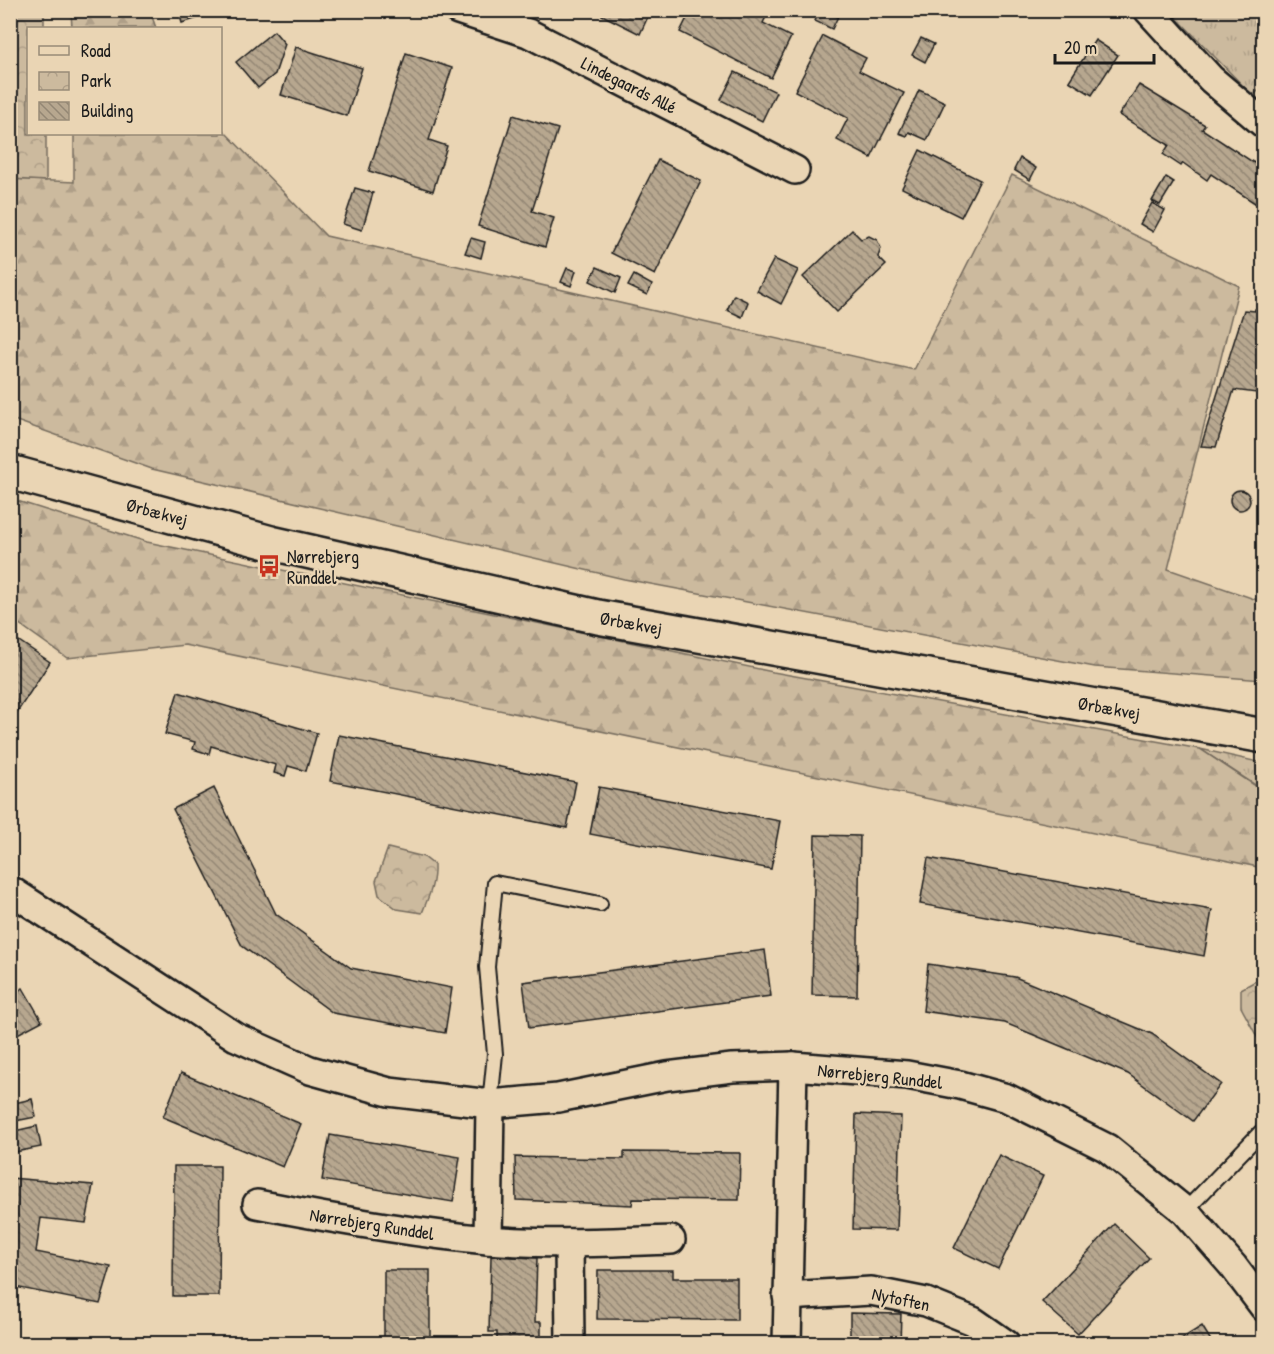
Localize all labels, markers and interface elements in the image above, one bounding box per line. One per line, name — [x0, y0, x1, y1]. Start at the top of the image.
legend — [27, 27, 222, 135]
scale bar — [1055, 27, 1154, 65]
text: 20 m — [1064, 35, 1097, 60]
text: Road — [81, 38, 111, 63]
street label: Lindegaards Allé — [577, 50, 681, 120]
text: Park — [81, 68, 112, 93]
text: Building — [81, 98, 133, 123]
street label: Ørbækvej — [123, 492, 191, 532]
place label: Nørrebjerg Runddel — [287, 544, 359, 590]
bus stop icon: Nørrebjerg Runddel — [256, 553, 282, 579]
street label: Ørbækvej — [598, 605, 664, 641]
street label: Ørbækvej — [1076, 690, 1142, 726]
street label: Nørrebjerg Runddel — [816, 1057, 944, 1095]
street label: Nørrebjerg Runddel — [308, 1202, 436, 1246]
street label: Nytoften — [870, 1281, 932, 1317]

